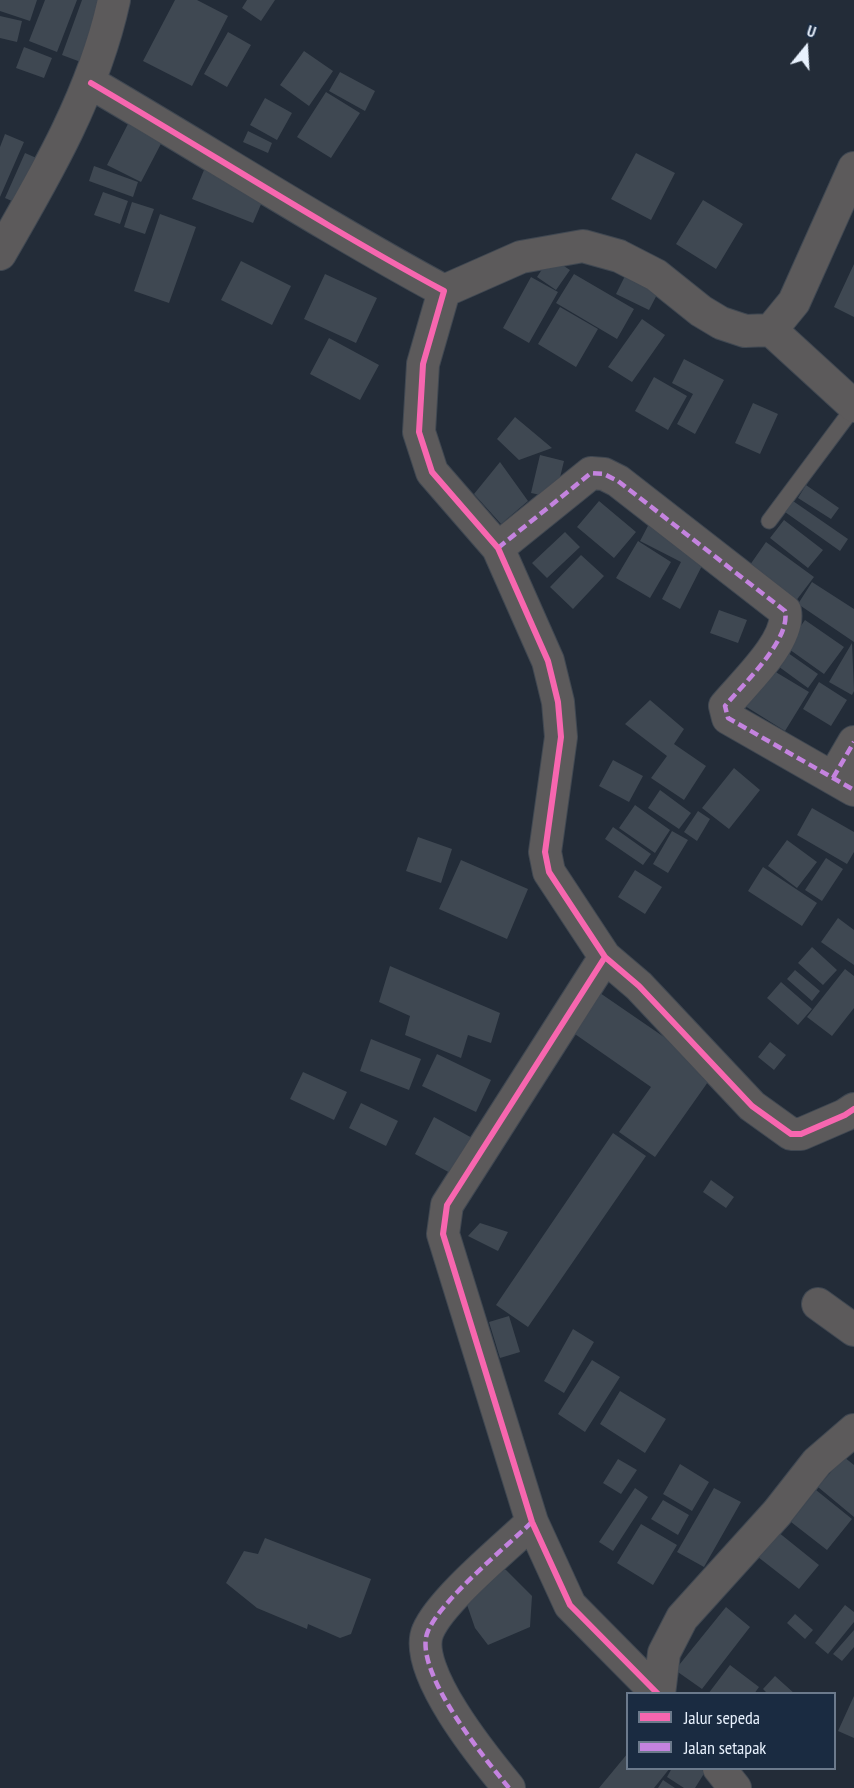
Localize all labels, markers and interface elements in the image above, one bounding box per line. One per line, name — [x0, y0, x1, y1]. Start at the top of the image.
north arrow — [776, 18, 836, 78]
text: U — [805, 20, 819, 42]
legend — [626, 1692, 836, 1770]
text: Jalur sepeda — [684, 1706, 760, 1729]
text: Jalan setapak — [684, 1736, 766, 1759]

